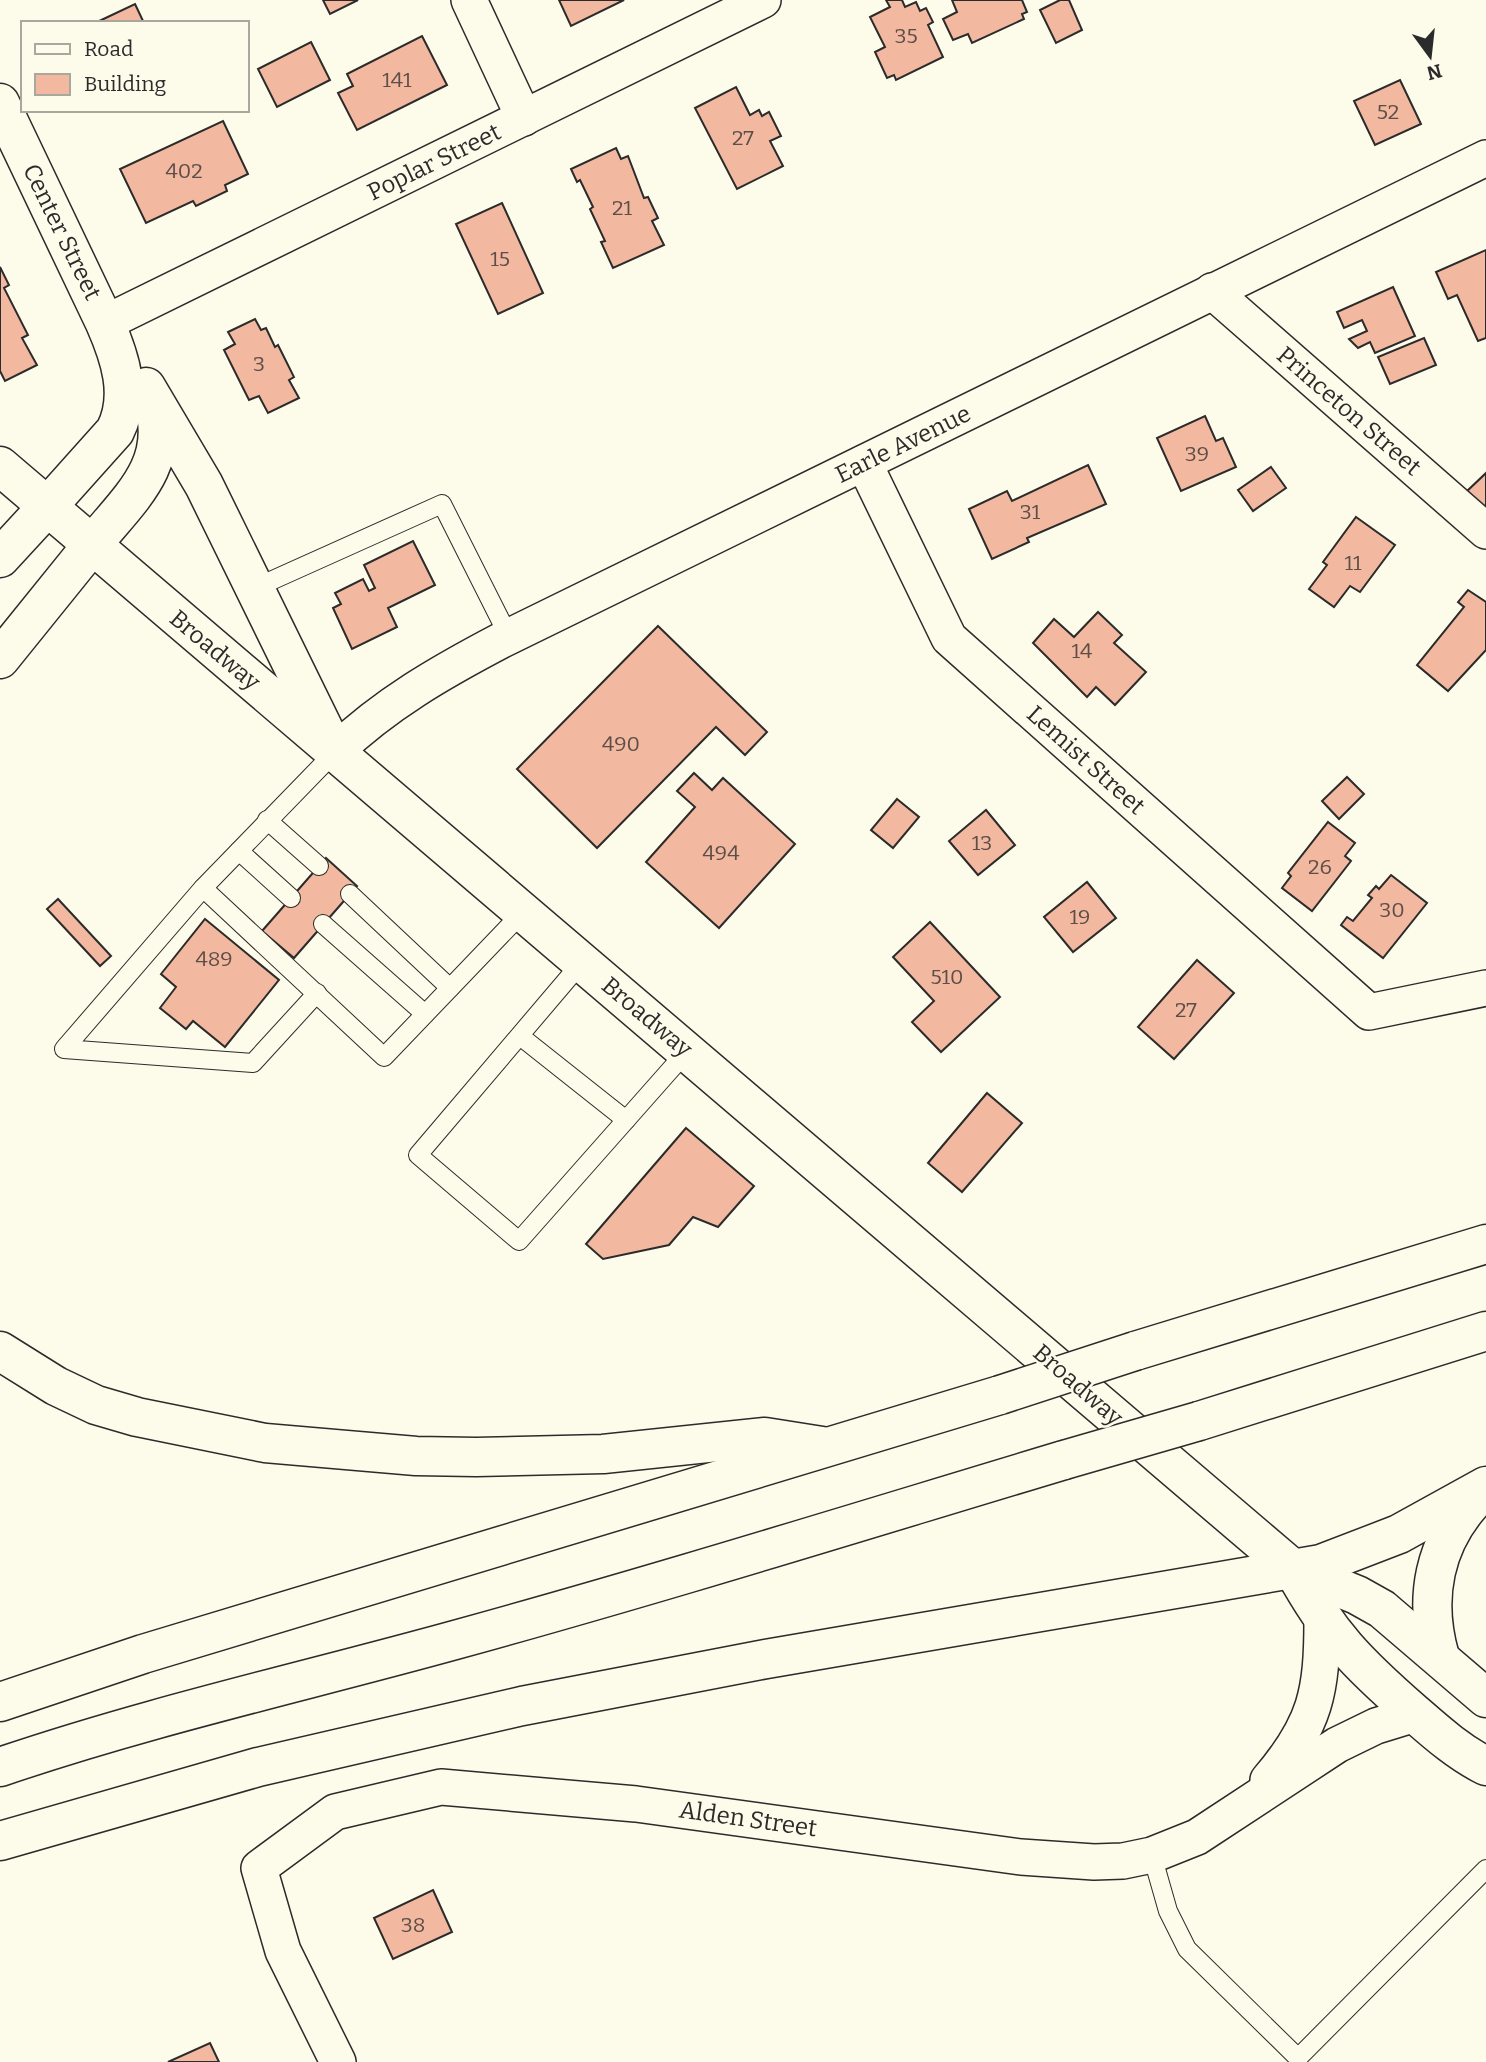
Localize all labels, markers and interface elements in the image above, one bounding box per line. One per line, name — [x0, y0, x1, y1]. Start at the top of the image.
legend — [21, 21, 248, 112]
north arrow — [1395, 21, 1465, 91]
house number: 35 — [894, 23, 918, 49]
text: Road — [84, 36, 133, 62]
text: N — [1424, 59, 1444, 85]
house number: 141 — [382, 67, 412, 93]
text: Building — [84, 71, 167, 97]
house number: 52 — [1377, 99, 1399, 125]
street label: Poplar Street — [363, 118, 506, 206]
house number: 27 — [732, 125, 754, 151]
house number: 402 — [165, 158, 203, 184]
street label: Center Street — [17, 159, 107, 305]
house number: 21 — [612, 195, 632, 221]
house number: 15 — [490, 246, 510, 272]
street label: Princeton Street — [1271, 341, 1427, 481]
house number: 3 — [253, 351, 265, 377]
street label: Earle Avenue — [831, 399, 975, 489]
house number: 39 — [1185, 441, 1209, 467]
house number: 31 — [1020, 499, 1041, 525]
house number: 11 — [1344, 550, 1362, 576]
street label: Broadway — [164, 604, 266, 696]
house number: 14 — [1072, 638, 1092, 664]
street label: Lemist Street — [1021, 700, 1151, 820]
house number: 490 — [602, 731, 640, 757]
house number: 13 — [972, 830, 992, 856]
house number: 494 — [703, 840, 739, 866]
house number: 26 — [1308, 854, 1332, 880]
house number: 30 — [1379, 897, 1405, 923]
house number: 19 — [1070, 904, 1090, 930]
house number: 489 — [195, 946, 233, 972]
house number: 510 — [931, 964, 963, 990]
street label: Broadway — [596, 971, 698, 1063]
house number: 27 — [1175, 997, 1197, 1023]
street label: Broadway — [1027, 1338, 1129, 1432]
street label: Alden Street — [677, 1795, 819, 1843]
house number: 38 — [401, 1912, 425, 1938]

